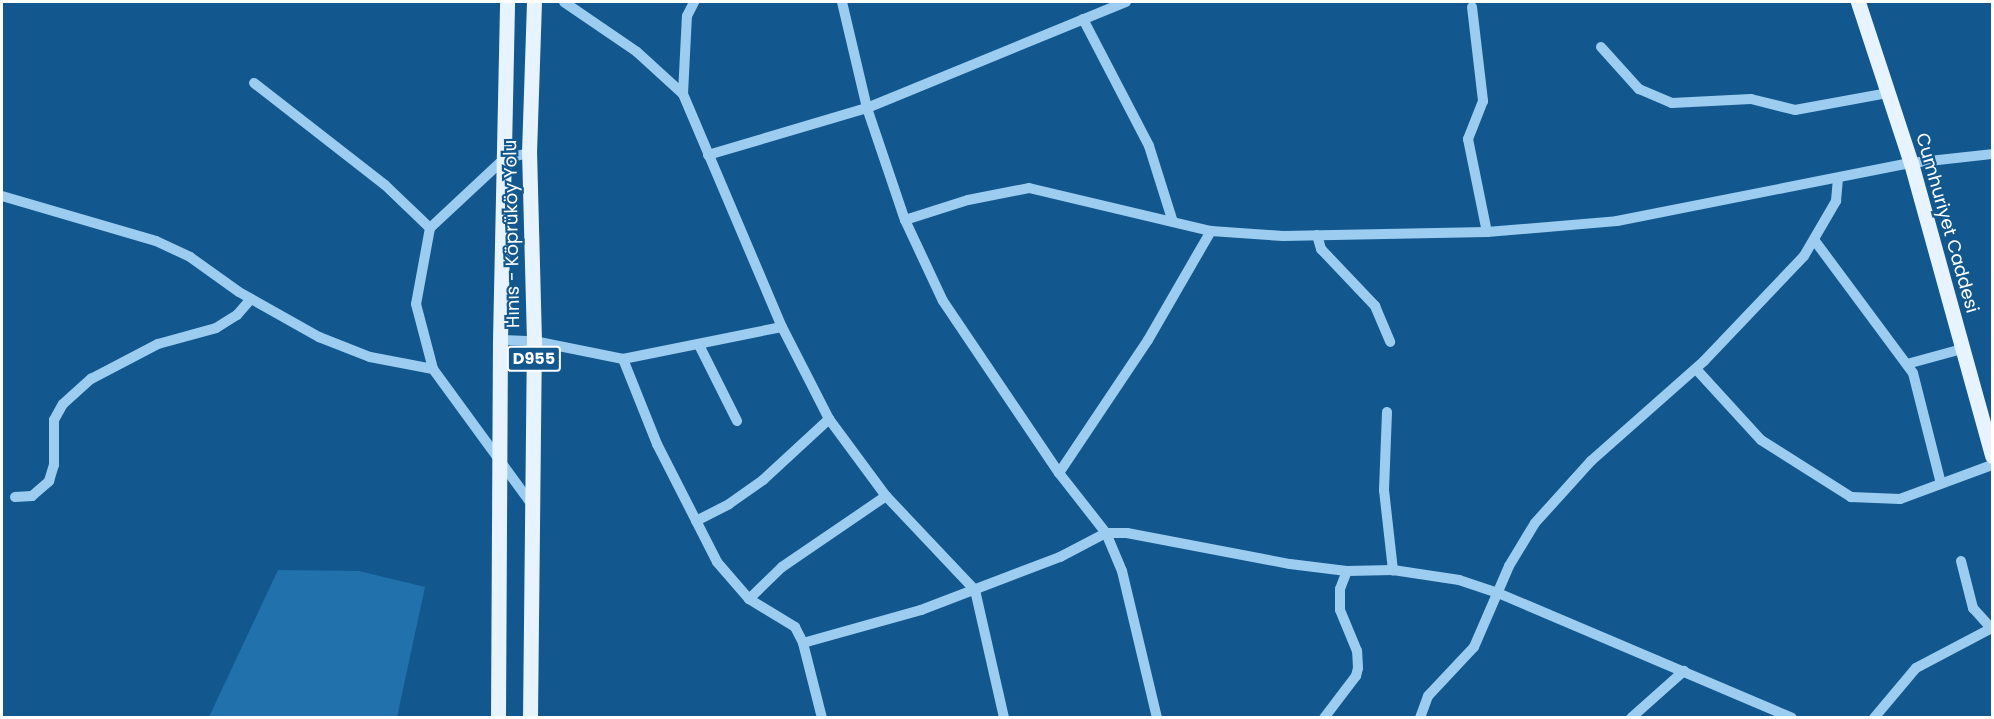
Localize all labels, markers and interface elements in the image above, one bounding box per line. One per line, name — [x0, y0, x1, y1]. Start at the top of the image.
street label: Cumhuriyet Caddesi — [1911, 131, 1983, 315]
street label: Hınıs - Köprüköy Yolu — [500, 140, 524, 328]
road number: D955 — [506, 346, 562, 372]

